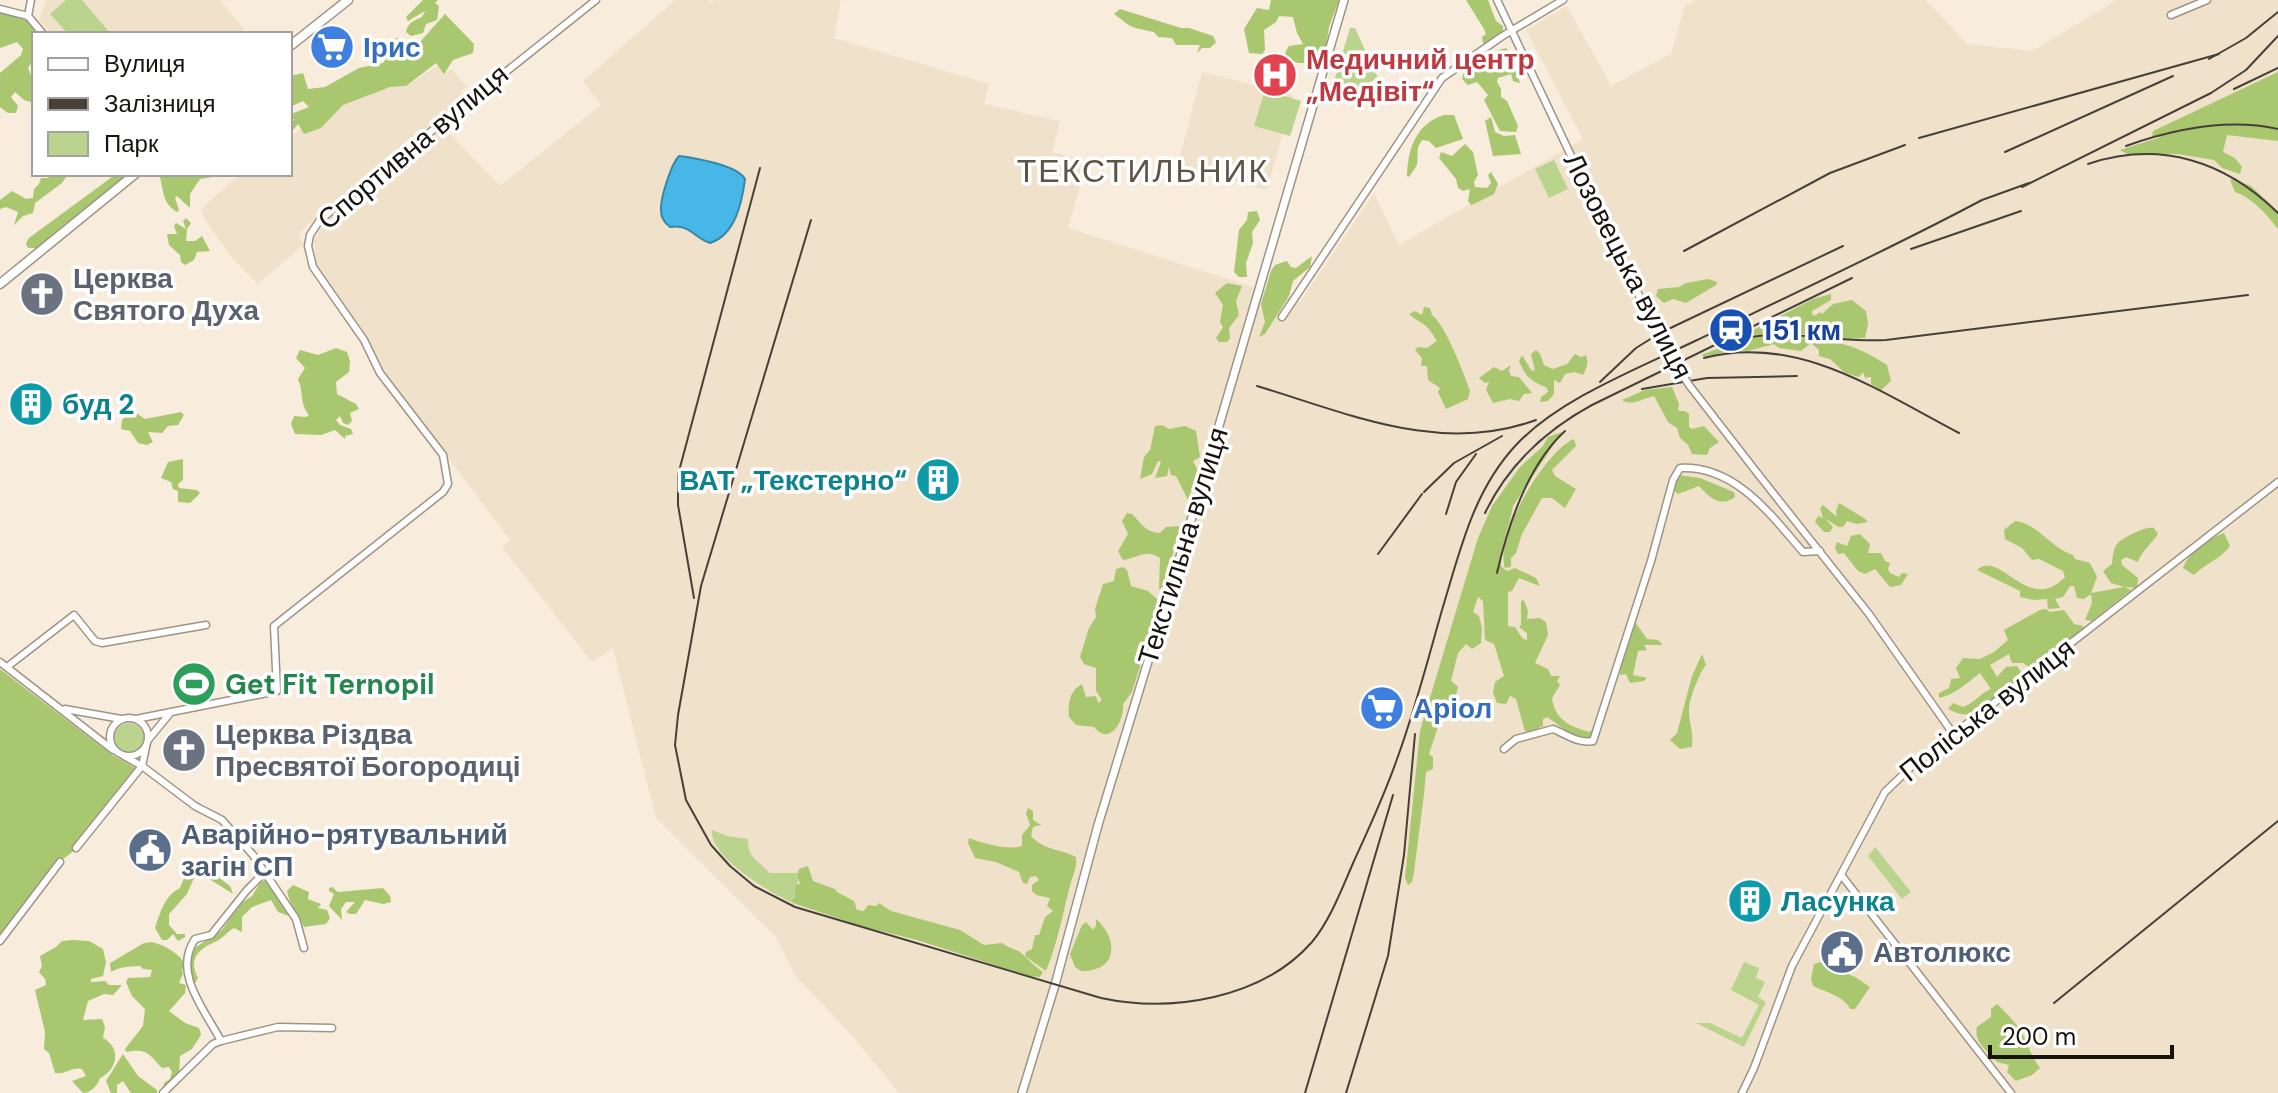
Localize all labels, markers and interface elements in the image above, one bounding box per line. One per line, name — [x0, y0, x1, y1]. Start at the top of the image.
supermarket icon: Ірис — [308, 23, 356, 71]
place label: Ірис — [363, 29, 421, 66]
legend — [32, 32, 292, 176]
place label: Медичний центр „Медівіт“ — [1306, 41, 1535, 110]
text: Вулиця — [104, 48, 185, 79]
hospital icon: Медичний центр „Медівіт“ — [1251, 51, 1299, 99]
street label: Спортивна вулиця — [310, 56, 516, 238]
text: Залізниця — [104, 88, 216, 119]
text: Парк — [104, 128, 159, 159]
street label: Лозовецька вулиця — [1555, 147, 1701, 385]
district label: ТЕКСТИЛЬНИК — [1017, 150, 1269, 192]
place label: Церква Святого Духа — [73, 260, 260, 329]
church icon: Церква Святого Духа — [18, 270, 66, 318]
station icon: 151 км — [1707, 306, 1755, 354]
place label: 151 км — [1762, 312, 1841, 349]
building icon: буд 2 — [7, 380, 55, 428]
place label: буд 2 — [62, 386, 134, 423]
street label: Текстильна вулиця — [1129, 423, 1237, 669]
building icon: ВАТ „Текстерно“ — [914, 456, 962, 504]
place label: ВАТ „Текстерно“ — [679, 462, 907, 499]
street label: Поліська вулиця — [1892, 630, 2082, 790]
sports icon: Get Fit Ternopil — [170, 660, 218, 708]
place label: Get Fit Ternopil — [225, 666, 434, 703]
supermarket icon: Аріол — [1358, 684, 1406, 732]
place label: Аріол — [1413, 690, 1492, 727]
place label: Церква Різдва Пресвятої Богородиці — [215, 716, 521, 785]
church icon: Церква Різдва Пресвятої Богородиці — [160, 726, 208, 774]
place label: Аварійно-рятувальний загін СП — [181, 816, 508, 885]
public building icon: Аварійно-рятувальний загін СП — [126, 826, 174, 874]
building icon: Ласунка — [1726, 877, 1774, 925]
place label: Ласунка — [1781, 883, 1895, 920]
public building icon: Автолюкс — [1818, 928, 1866, 976]
place label: Автолюкс — [1873, 934, 2011, 971]
scale bar — [1990, 1009, 2172, 1059]
text: 200 m — [2002, 1021, 2076, 1052]

